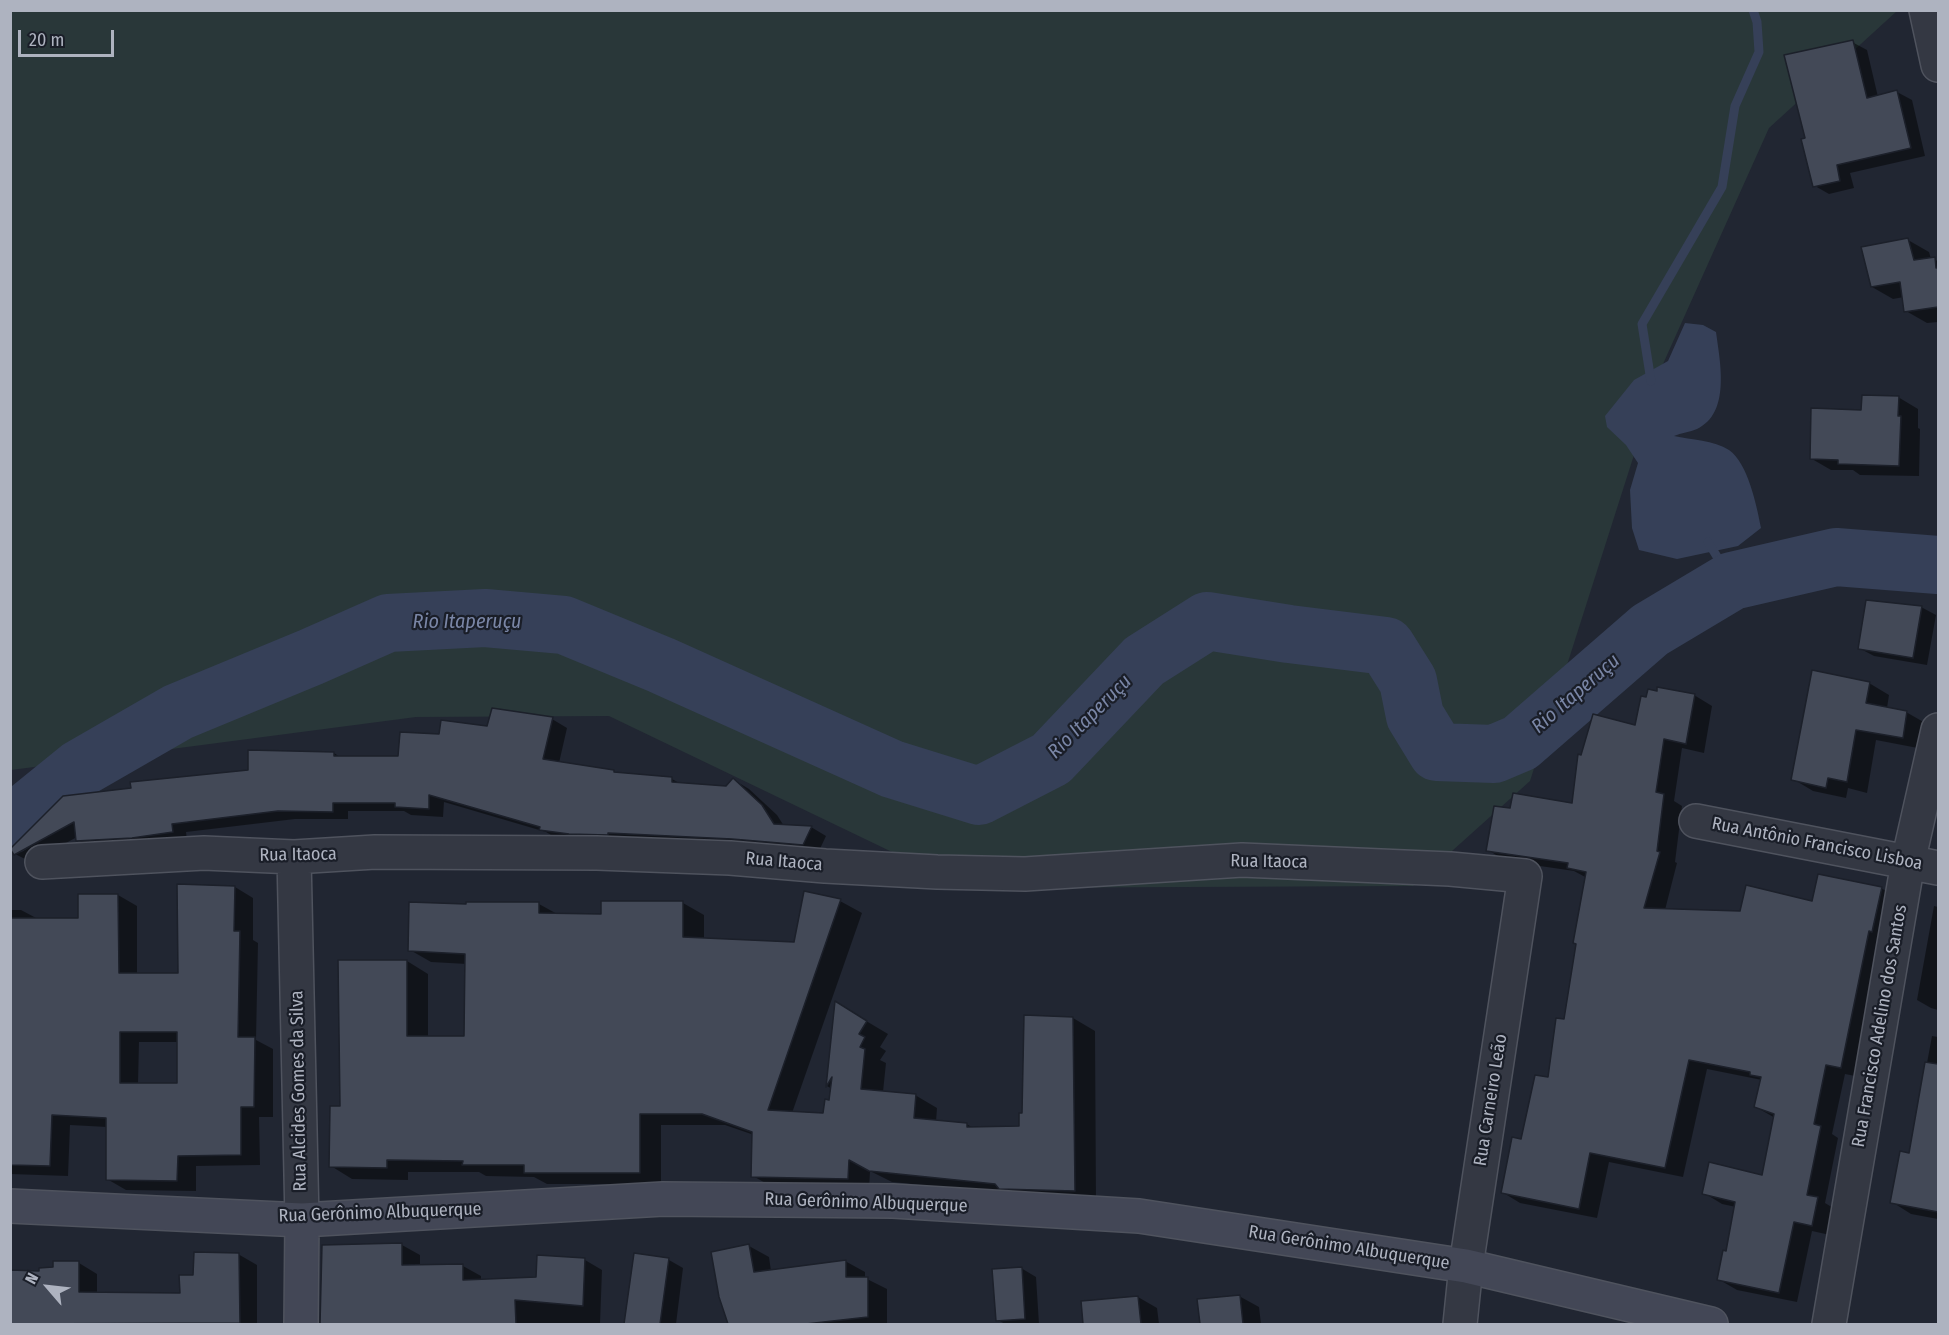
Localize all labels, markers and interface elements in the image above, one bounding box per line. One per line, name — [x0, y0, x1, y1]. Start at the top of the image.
scale bar — [21, 18, 117, 56]
text: 20 m — [29, 29, 64, 51]
water label: Rio Itaperuçu — [413, 610, 521, 634]
water label: Rio Itaperuçu — [1527, 649, 1625, 739]
water label: Rio Itaperuçu — [1043, 670, 1137, 764]
street label: Rua Antônio Francisco Lisboa — [1710, 813, 1924, 875]
street label: Rua Itaoca — [259, 844, 337, 866]
street label: Rua Itaoca — [745, 848, 823, 876]
street label: Rua Itaoca — [1230, 851, 1308, 873]
street label: Rua Francisco Adelino dos Santos — [1848, 903, 1912, 1149]
street label: Rua Alcides Gomes da Silva — [286, 990, 312, 1192]
street label: Rua Carneiro Leão — [1470, 1032, 1512, 1168]
street label: Rua Gerônimo Albuquerque — [764, 1189, 968, 1217]
street label: Rua Gerônimo Albuquerque — [278, 1199, 482, 1227]
street label: Rua Gerônimo Albuquerque — [1247, 1221, 1451, 1275]
north arrow — [18, 1257, 78, 1317]
text: N — [21, 1270, 42, 1287]

